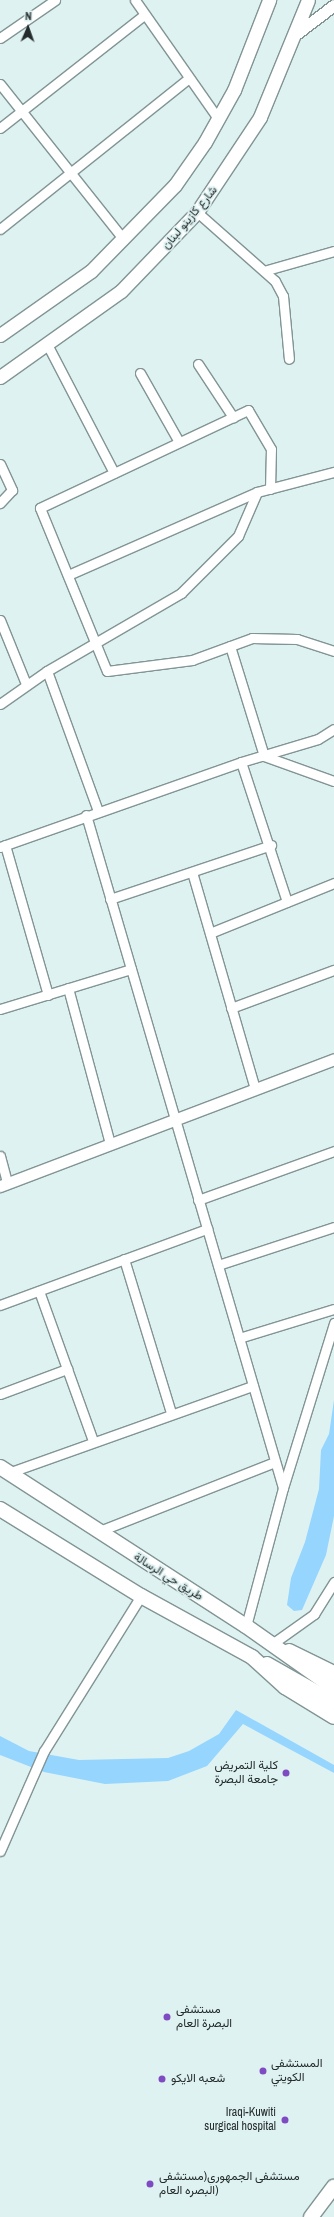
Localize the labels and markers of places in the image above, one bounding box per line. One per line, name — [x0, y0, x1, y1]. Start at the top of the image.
place label: كلية التمريض جامعة البصرة — [215, 1759, 278, 1787]
marker: كلية التمريض جامعة البصرة — [281, 1768, 291, 1778]
place label: مستشفى البصرة العام — [176, 2003, 232, 2031]
marker: مستشفى البصرة العام — [161, 2011, 173, 2023]
place label: المستشفى الكويتي — [271, 2057, 322, 2085]
marker: المستشفى الكويتي — [258, 2066, 268, 2076]
place label: شعبه الايكو — [171, 2072, 225, 2086]
marker: شعبه الايكو — [156, 2073, 168, 2085]
place label: Iraqi-Kuwiti surgical hospital — [204, 2106, 276, 2134]
marker: Iraqi-Kuwiti surgical hospital — [279, 2114, 291, 2126]
place label: مستشفى الجمهوري(مستشفى البصره العام) — [159, 2170, 300, 2198]
marker: مستشفى الجمهوري(مستشفى البصره العام) — [144, 2178, 156, 2190]

